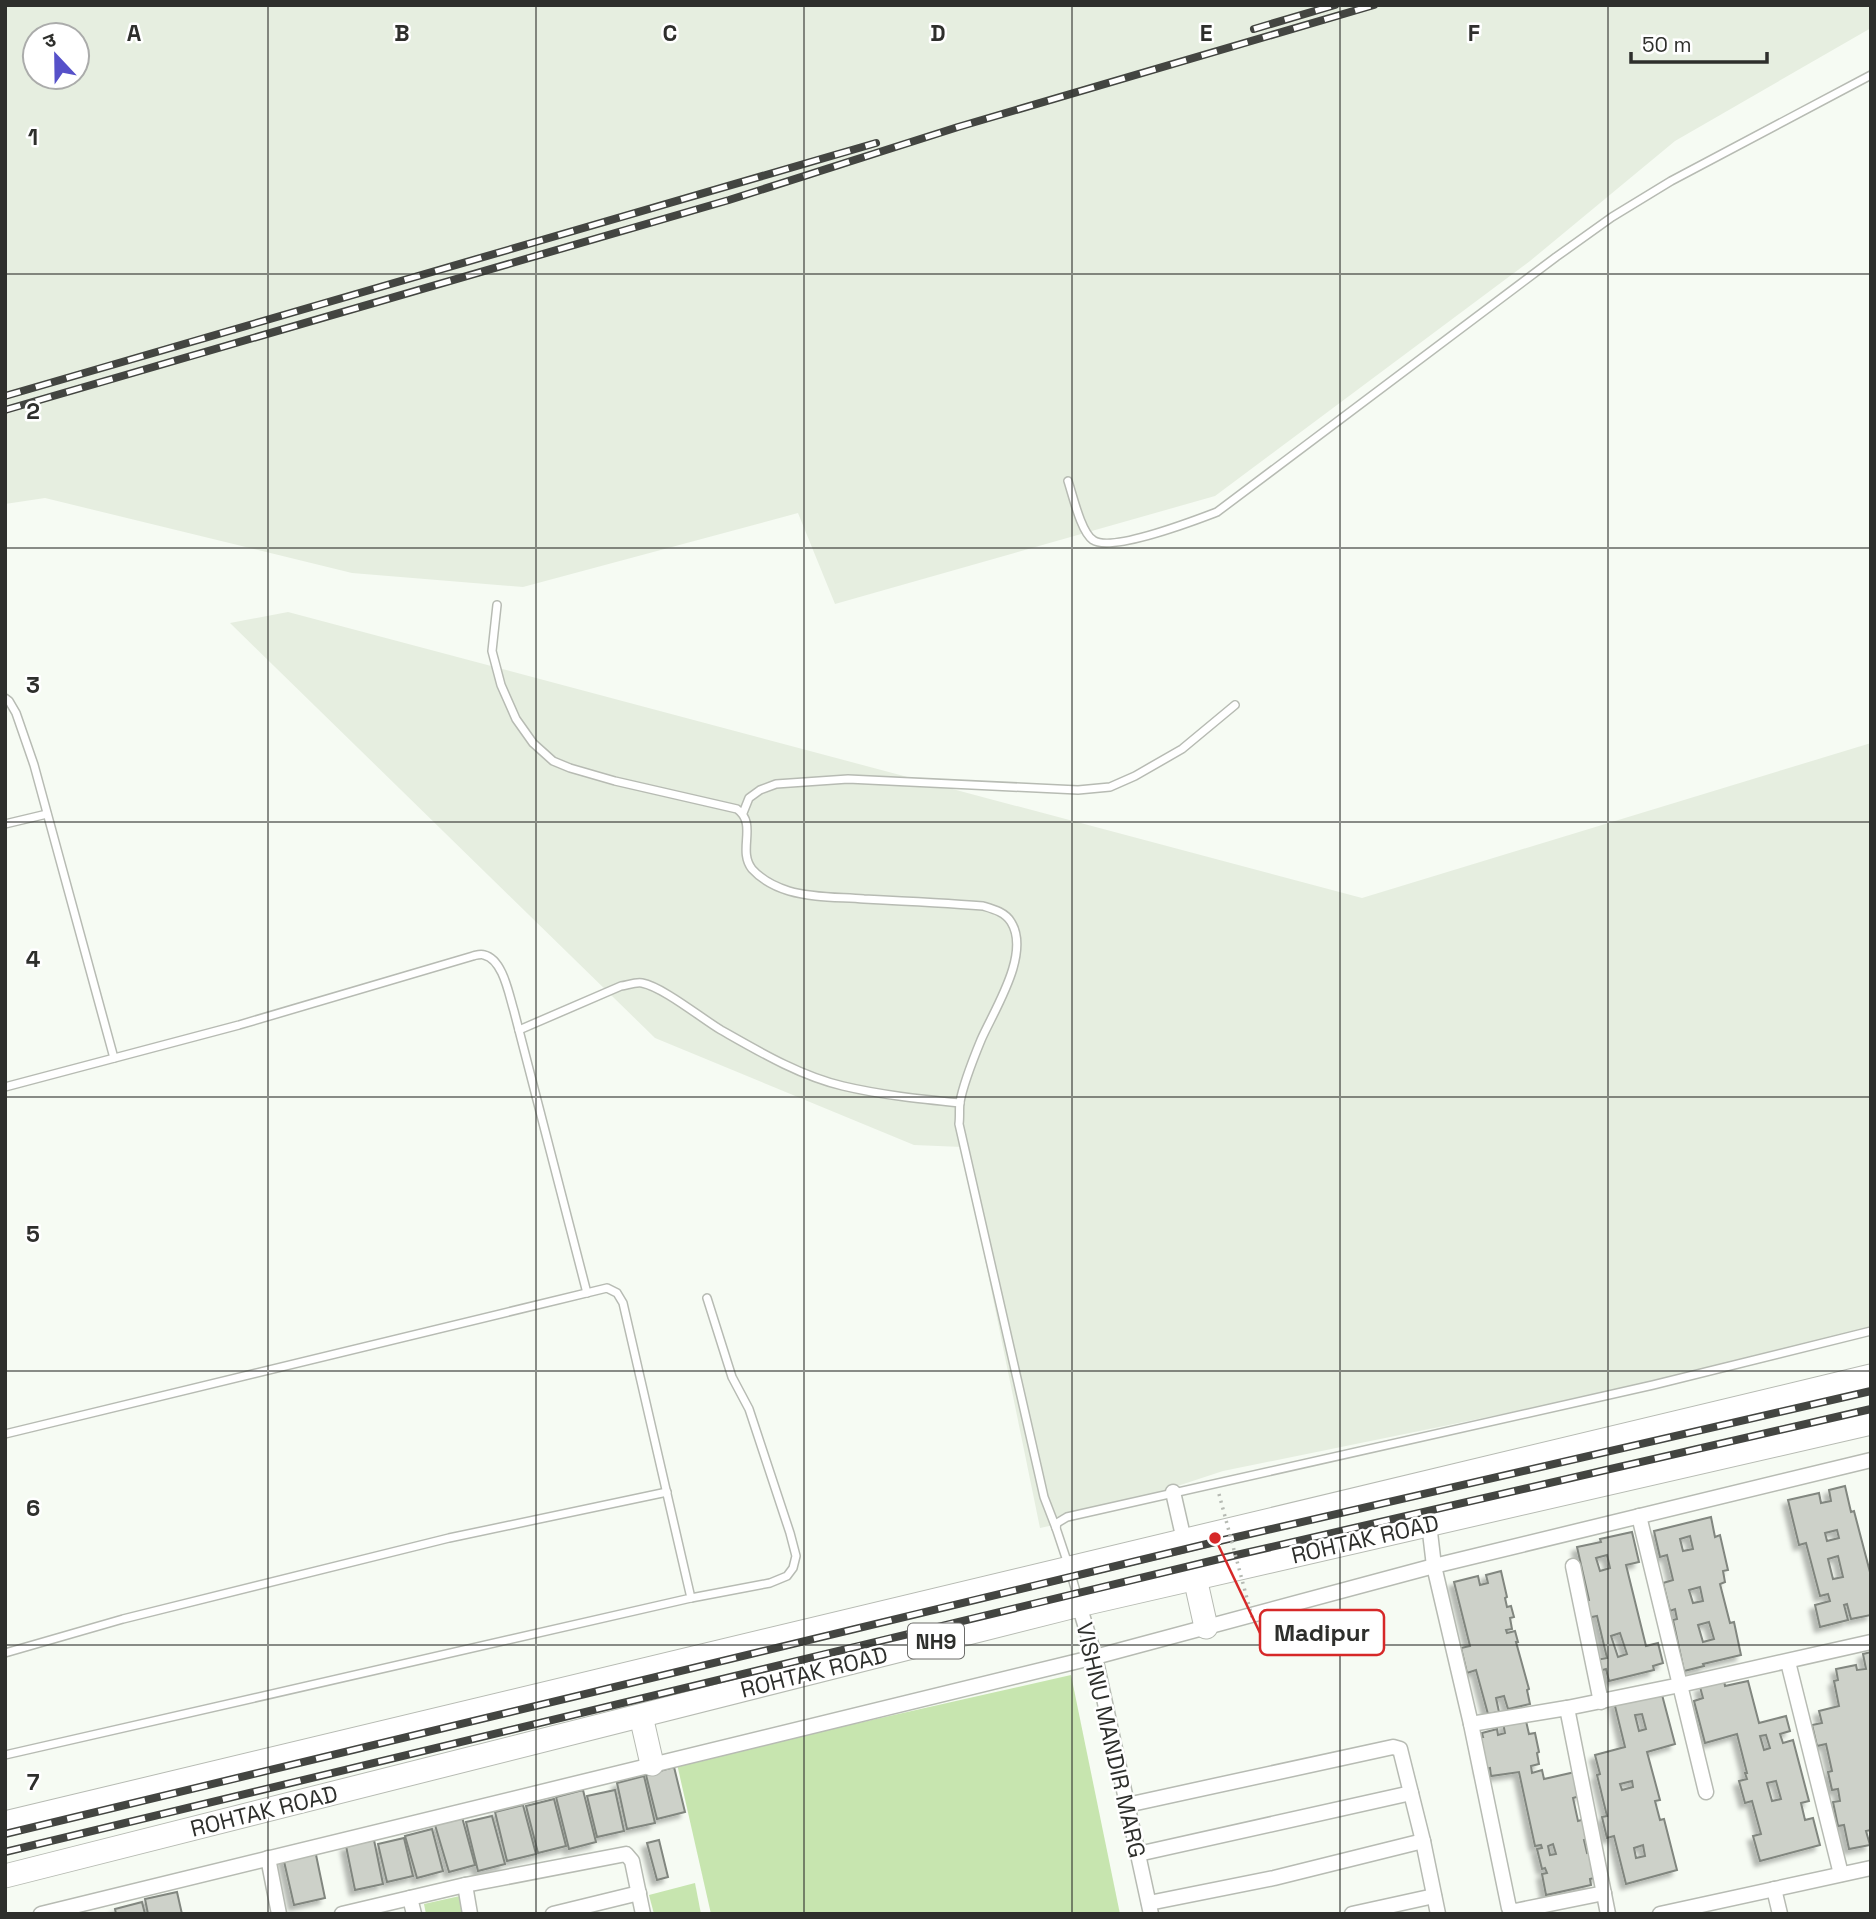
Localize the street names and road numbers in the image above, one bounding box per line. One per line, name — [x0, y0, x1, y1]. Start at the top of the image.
street label: ROHTAK ROAD — [1288, 1507, 1442, 1571]
street label: VISHNU MANDIR MARG — [1069, 1619, 1153, 1861]
road number: NH9 — [908, 1624, 964, 1658]
street label: ROHTAK ROAD — [737, 1639, 891, 1705]
street label: ROHTAK ROAD — [187, 1778, 341, 1844]

